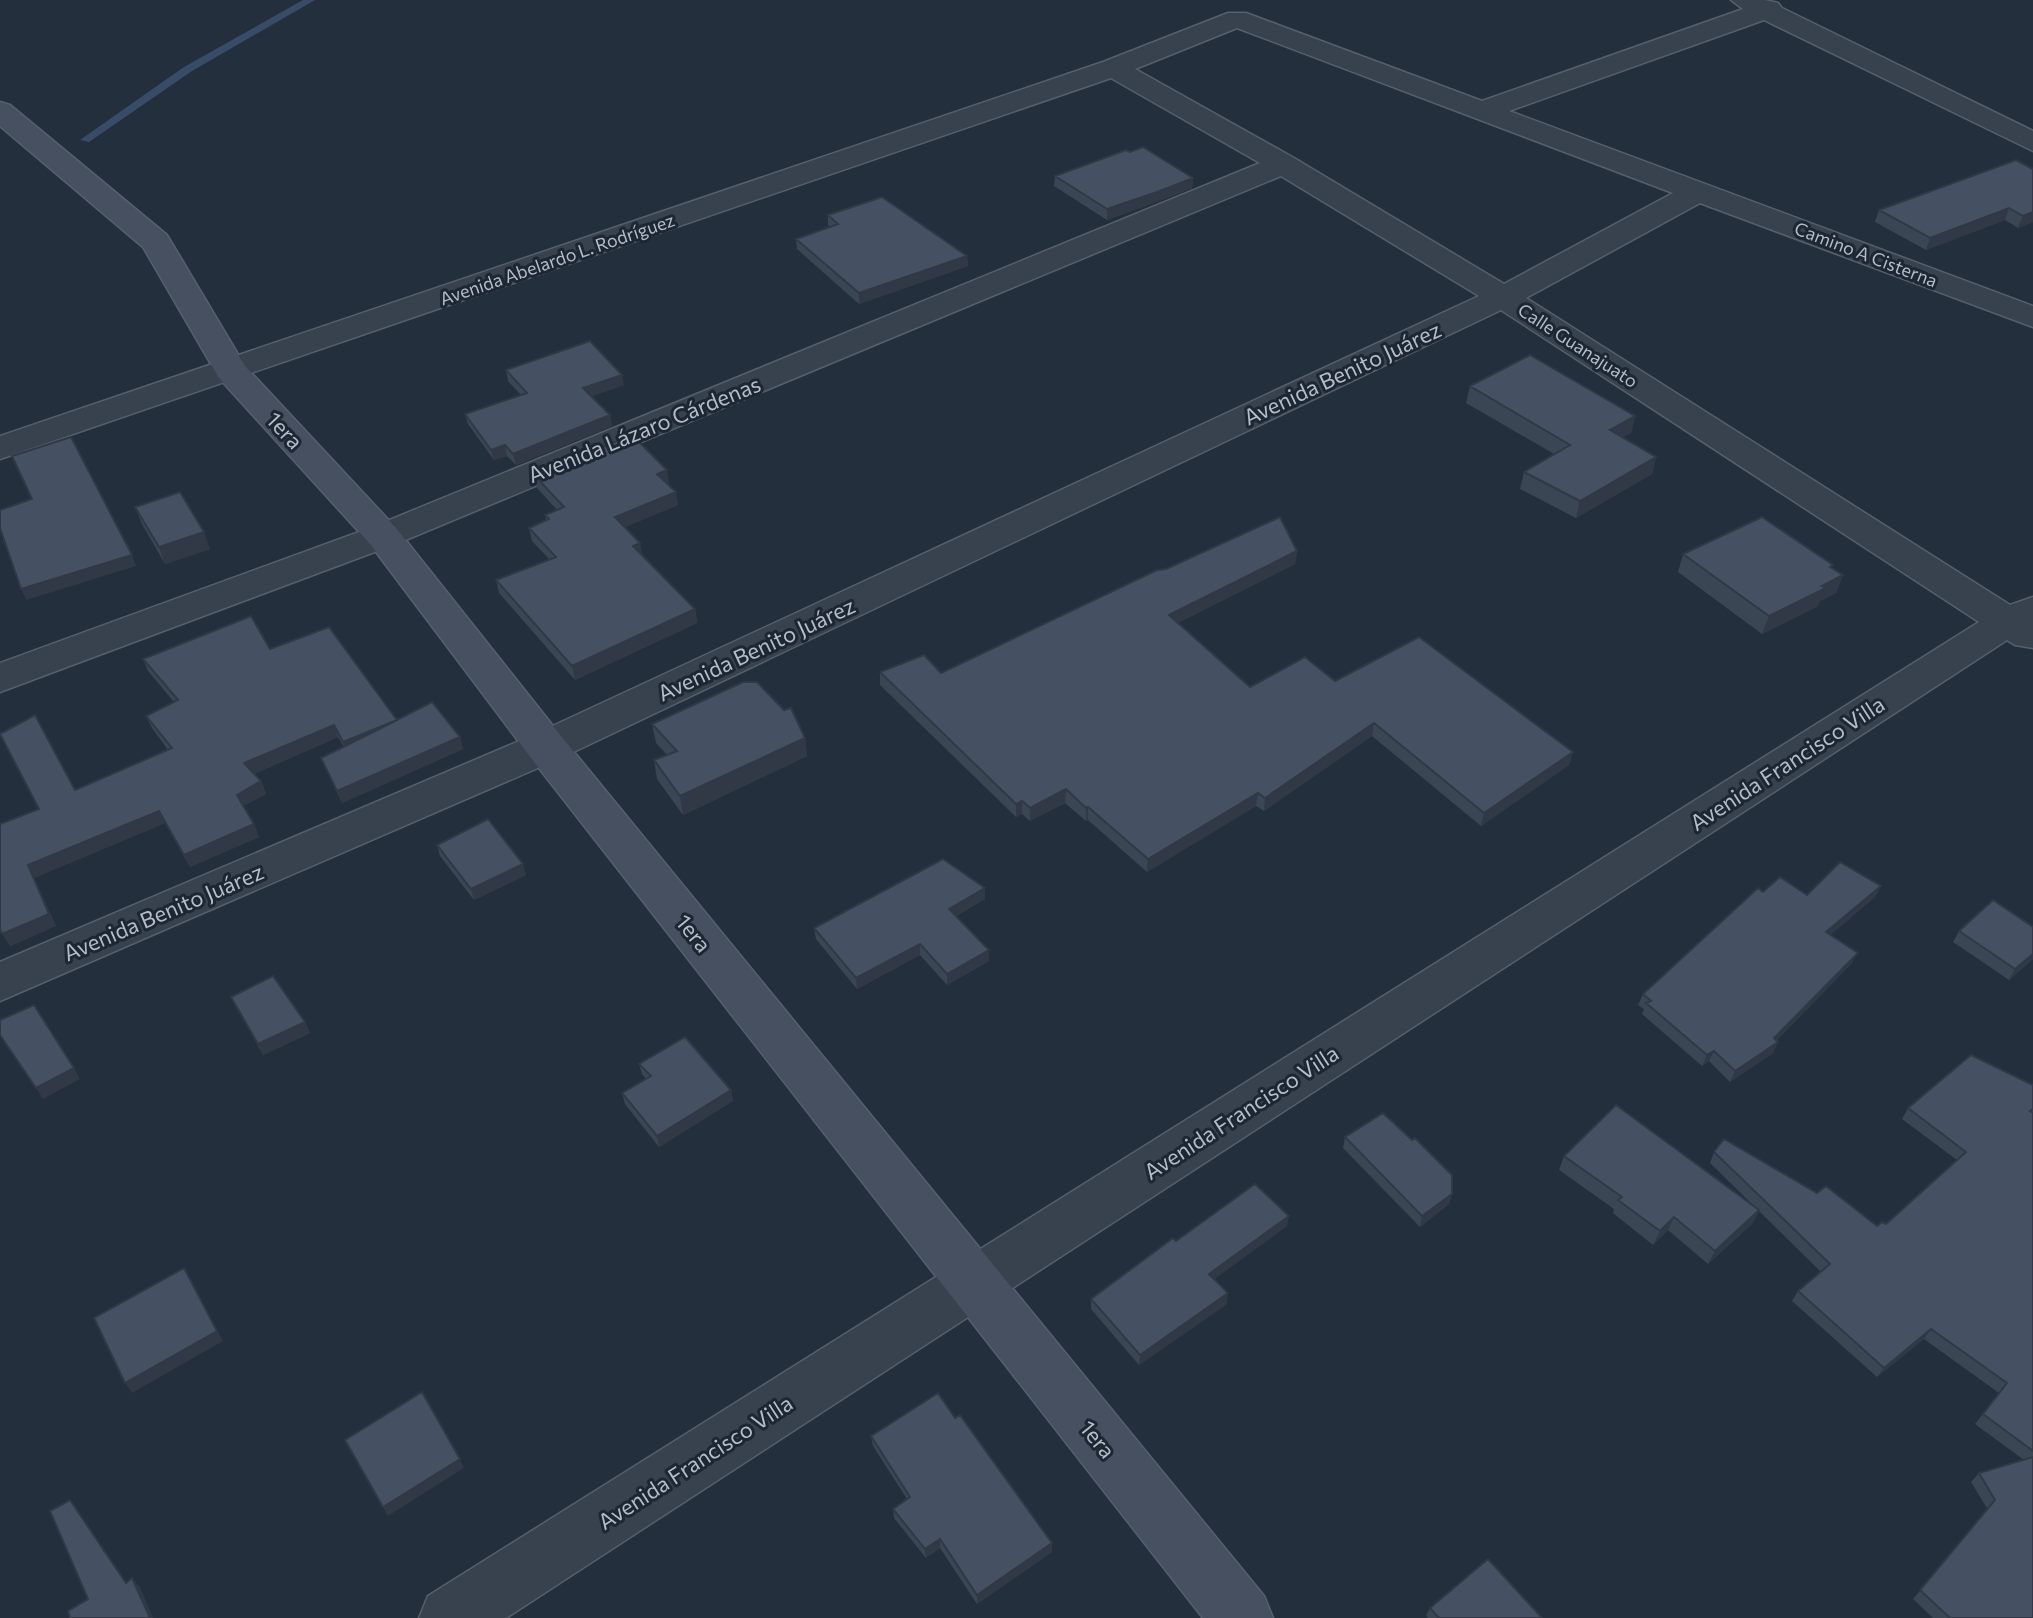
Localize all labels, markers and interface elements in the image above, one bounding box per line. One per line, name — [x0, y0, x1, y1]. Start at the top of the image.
street label: Avenida Abelardo L. Rodríguez — [437, 208, 677, 310]
street label: Camino A Cisterna — [1791, 217, 1941, 291]
street label: Calle Guanajuato — [1514, 298, 1642, 392]
street label: Avenida Benito Juárez — [1239, 315, 1445, 431]
street label: Avenida Lázaro Cárdenas — [523, 370, 765, 488]
street label: 1era — [261, 406, 309, 454]
street label: Avenida Benito Juárez — [653, 591, 859, 707]
street label: Avenida Francisco Villa — [1685, 690, 1889, 836]
street label: Avenida Benito Juárez — [59, 858, 267, 966]
street label: 1era — [671, 909, 717, 957]
street label: Avenida Francisco Villa — [1139, 1039, 1343, 1185]
street label: Avenida Francisco Villa — [593, 1389, 797, 1535]
street label: 1era — [1075, 1415, 1121, 1463]

